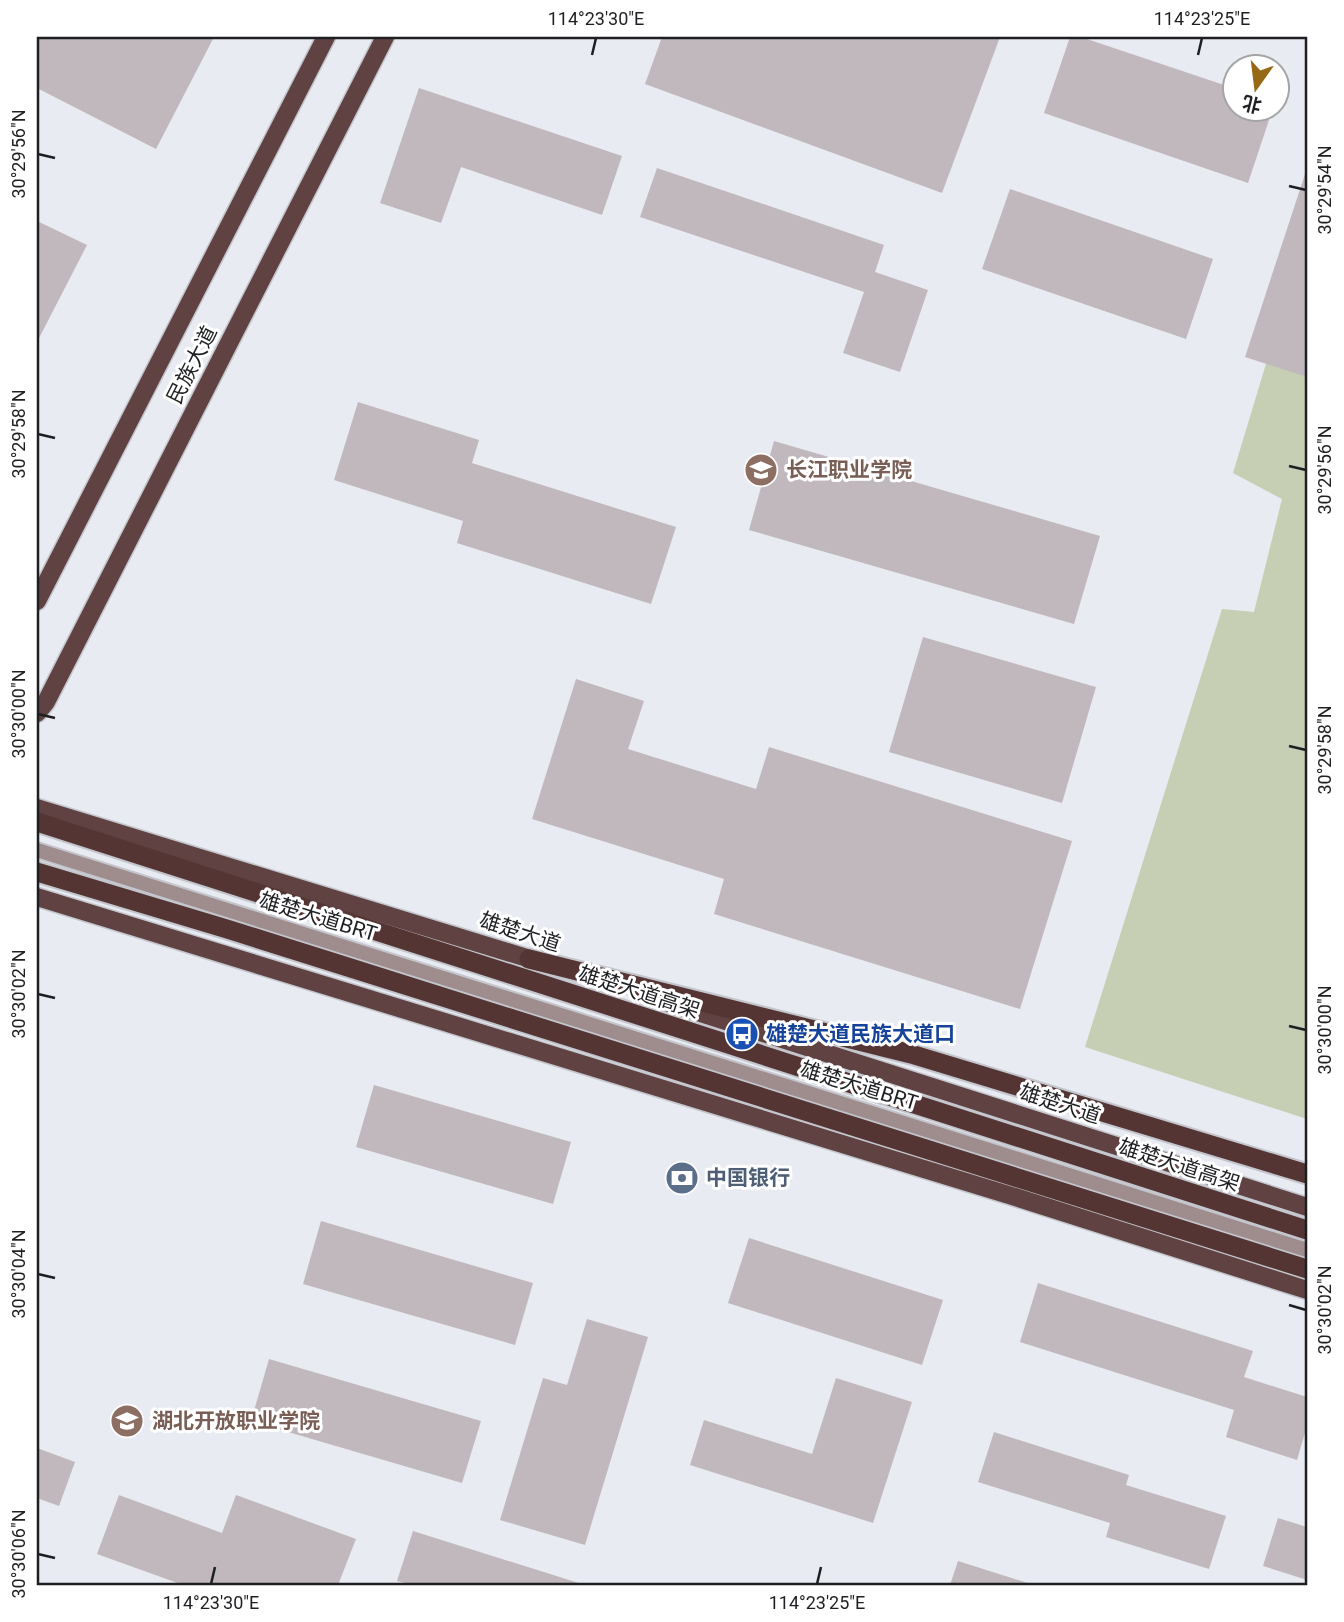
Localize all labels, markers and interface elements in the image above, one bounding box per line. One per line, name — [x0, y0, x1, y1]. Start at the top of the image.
text: 114°23'30"E — [548, 8, 644, 29]
text: 114°23'25"E — [1154, 8, 1250, 29]
north arrow — [1222, 52, 1292, 122]
text: 北 — [1240, 91, 1264, 117]
text: 30°29'56"N — [8, 109, 29, 199]
text: 30°29'54"N — [1314, 145, 1335, 235]
street label: 民族大道 — [162, 322, 222, 408]
text: 30°29'58"N — [8, 389, 29, 479]
text: 30°29'56"N — [1314, 425, 1335, 515]
school or university icon: 长江职业学院 — [742, 451, 780, 489]
place label: 长江职业学院 — [786, 458, 912, 482]
text: 30°30'00"N — [8, 669, 29, 759]
text: 30°29'58"N — [1314, 705, 1335, 795]
street label: 雄楚大道BRT — [256, 888, 380, 946]
street label: 雄楚大道 — [476, 908, 564, 956]
text: 30°30'02"N — [8, 949, 29, 1039]
street label: 雄楚大道高架 — [575, 961, 703, 1023]
text: 30°30'00"N — [1314, 985, 1335, 1075]
bus stop icon: 雄楚大道民族大道口 — [723, 1015, 761, 1053]
place label: 雄楚大道民族大道口 — [766, 1022, 955, 1046]
street label: 雄楚大道BRT — [797, 1057, 921, 1115]
street label: 雄楚大道 — [1016, 1080, 1104, 1128]
street label: 雄楚大道高架 — [1115, 1134, 1243, 1196]
bank icon: 中国银行 — [663, 1159, 701, 1197]
place label: 中国银行 — [706, 1166, 790, 1190]
text: 30°30'04"N — [8, 1229, 29, 1319]
text: 30°30'02"N — [1314, 1265, 1335, 1355]
school or university icon: 湖北开放职业学院 — [108, 1402, 146, 1440]
place label: 湖北开放职业学院 — [152, 1409, 320, 1433]
text: 30°30'06"N — [8, 1509, 29, 1599]
text: 114°23'30"E — [163, 1592, 259, 1613]
text: 114°23'25"E — [769, 1592, 865, 1613]

